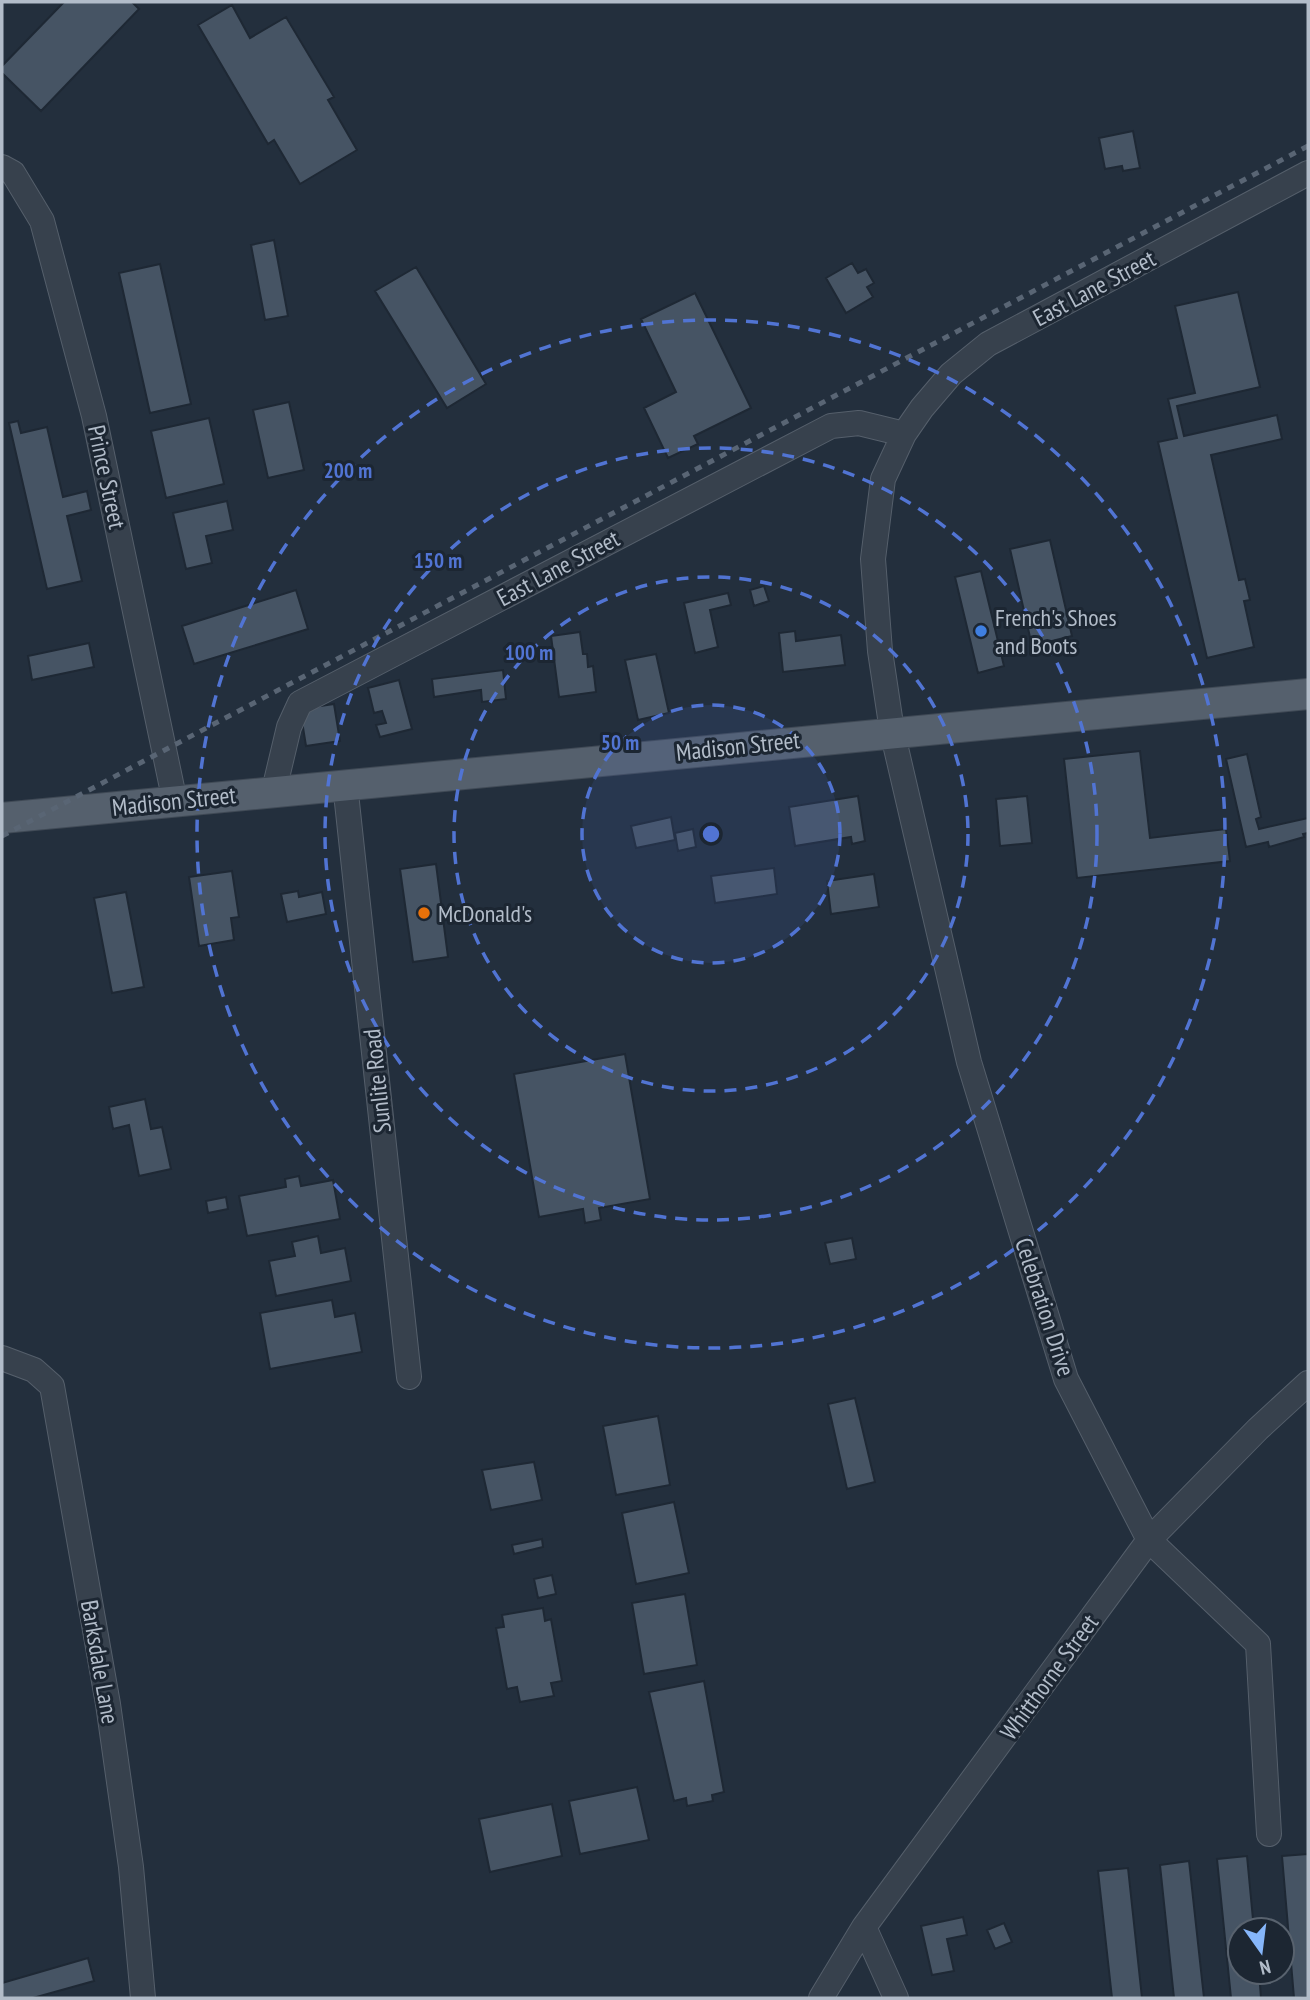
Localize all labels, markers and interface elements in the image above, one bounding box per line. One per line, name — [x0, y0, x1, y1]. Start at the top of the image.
street label: East Lane Street — [1028, 243, 1161, 333]
street label: Prince Street — [81, 422, 133, 532]
text: 200 m — [324, 457, 372, 484]
street label: East Lane Street — [492, 523, 625, 613]
text: 150 m — [414, 547, 462, 574]
place label: French's Shoes and Boots — [995, 602, 1117, 661]
marker: French's Shoes and Boots — [973, 623, 989, 639]
text: 100 m — [505, 639, 553, 666]
street label: Madison Street — [675, 724, 802, 768]
text: 50 m — [601, 729, 639, 756]
street label: Madison Street — [111, 779, 238, 823]
centre of rings — [699, 822, 723, 846]
place label: McDonald's — [438, 898, 532, 929]
marker: McDonald's — [416, 905, 432, 921]
street label: Sunlite Road — [356, 1027, 398, 1135]
street label: Celebration Drive — [1008, 1234, 1082, 1380]
street label: Barksdale Lane — [74, 1598, 126, 1726]
street label: Whitthorne Street — [993, 1608, 1105, 1746]
north arrow — [1226, 1916, 1296, 1986]
text: N — [1257, 1955, 1273, 1980]

